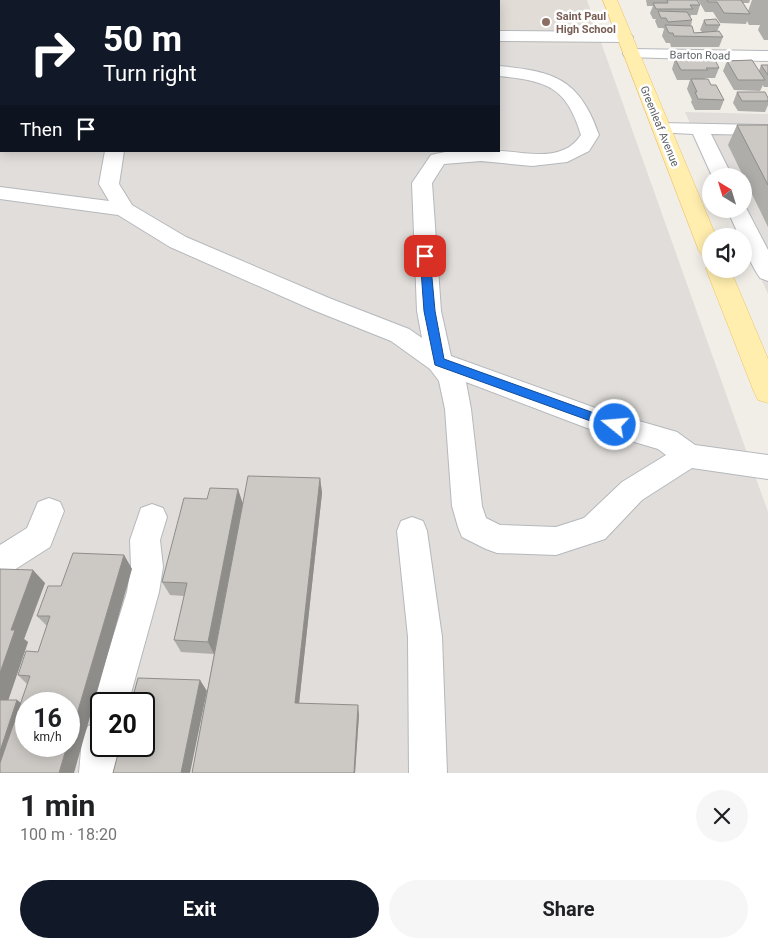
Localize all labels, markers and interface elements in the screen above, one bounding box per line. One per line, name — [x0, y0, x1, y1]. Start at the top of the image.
place label: Saint Paul High School — [556, 10, 616, 36]
marker: Saint Paul High School — [540, 16, 552, 28]
text: 50 m — [103, 19, 182, 60]
icon: right — [20, 20, 85, 85]
street label: Barton Road — [670, 48, 730, 63]
text: Turn right — [103, 61, 197, 86]
street label: Greenleaf Avenue — [637, 84, 682, 169]
icon: arrive — [72, 115, 100, 143]
text: Then — [20, 118, 62, 141]
north arrow — [702, 168, 752, 218]
map controls — [702, 168, 752, 278]
button: sound — [702, 228, 752, 278]
pin — [404, 235, 446, 277]
icon: arrive — [411, 242, 439, 270]
position arrow — [588, 398, 640, 450]
speed limit sign: 20 — [90, 692, 155, 757]
text: 16 — [33, 704, 62, 733]
text: km/h — [33, 730, 62, 744]
text: 1 min — [20, 788, 95, 823]
button: close — [696, 790, 748, 842]
text: 100 m · 18:20 — [20, 825, 117, 844]
button: Exit — [20, 880, 379, 938]
button: Share — [389, 880, 748, 938]

